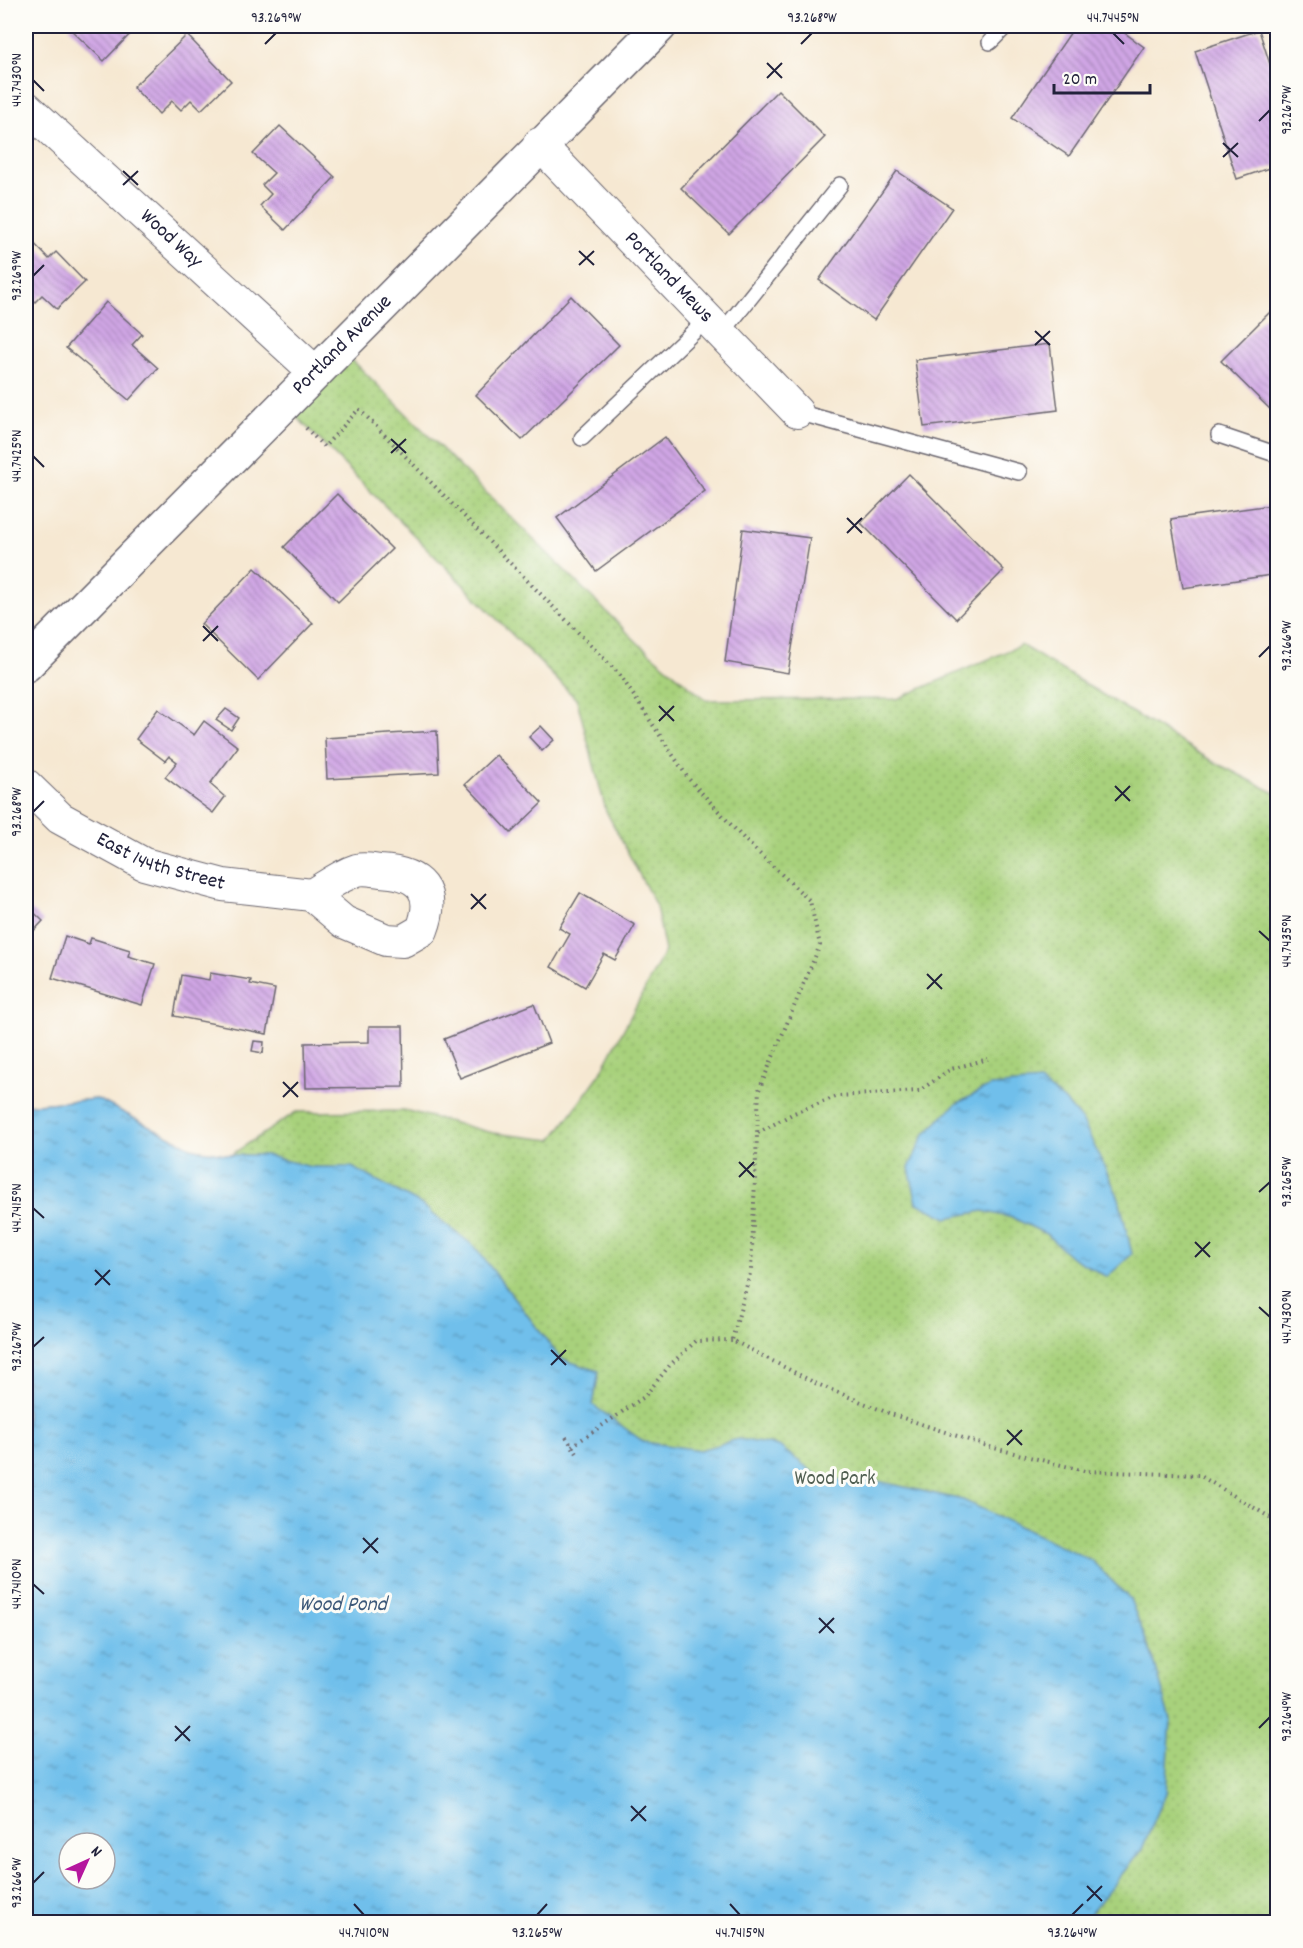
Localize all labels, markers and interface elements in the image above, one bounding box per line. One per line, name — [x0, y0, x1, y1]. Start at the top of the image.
text: 93.269°W — [251, 8, 301, 30]
text: 93.268°W — [787, 8, 837, 30]
text: 44.7445°N — [1087, 8, 1139, 30]
text: 44.7430°N — [7, 53, 29, 107]
scale bar — [1054, 57, 1150, 95]
text: 20 m — [1063, 68, 1097, 93]
text: 93.267°W — [1277, 85, 1299, 135]
street label: Wood Way — [132, 203, 209, 276]
street label: Portland Mews — [616, 225, 720, 331]
text: 93.269°W — [7, 251, 29, 301]
street label: Portland Avenue — [286, 288, 400, 403]
text: 44.7425°N — [7, 430, 29, 482]
text: 93.266°W — [1277, 620, 1299, 671]
text: 93.268°W — [7, 787, 29, 837]
street label: East 144th Street — [90, 825, 228, 900]
text: 44.7435°N — [1277, 915, 1299, 967]
text: 93.265°W — [1277, 1156, 1299, 1207]
text: 44.7415°N — [7, 1183, 29, 1233]
text: 44.7430°N — [1277, 1290, 1299, 1344]
text: 93.267°W — [7, 1322, 29, 1372]
park label: Wood Park — [794, 1465, 876, 1495]
text: 44.7410°N — [7, 1559, 29, 1609]
water label: Wood Pond — [299, 1590, 390, 1621]
text: 93.264°W — [1277, 1692, 1299, 1742]
north arrow — [57, 1831, 117, 1891]
text: N — [85, 1841, 107, 1863]
text: 93.266°W — [7, 1857, 29, 1908]
text: 44.7410°N — [339, 1923, 389, 1945]
text: 93.265°W — [512, 1923, 563, 1945]
text: 44.7415°N — [715, 1923, 765, 1945]
text: 93.264°W — [1047, 1923, 1097, 1945]

